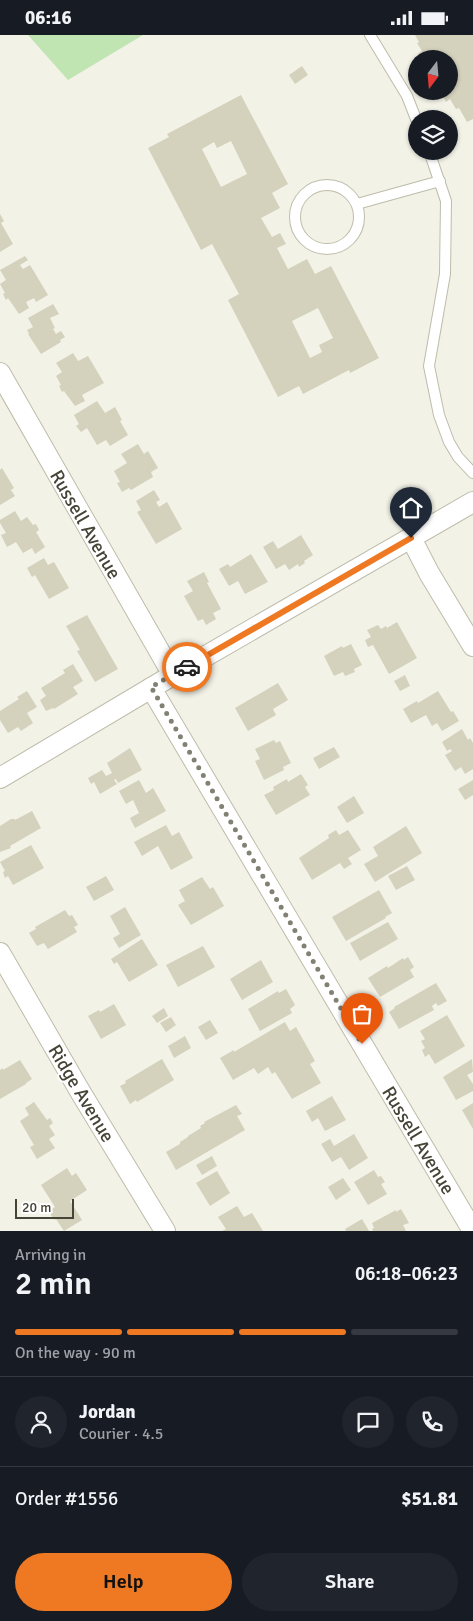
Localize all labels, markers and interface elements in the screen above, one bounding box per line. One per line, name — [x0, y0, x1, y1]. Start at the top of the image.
text: 06:16 — [25, 6, 72, 30]
north arrow — [408, 50, 458, 100]
map controls — [408, 50, 458, 160]
button: layers — [408, 110, 458, 160]
street label: Russell Avenue — [44, 466, 126, 583]
pin — [390, 487, 432, 538]
icon: home — [397, 494, 425, 522]
courier — [162, 642, 212, 692]
icon: car — [173, 653, 201, 681]
pin — [341, 993, 383, 1044]
icon: bag — [348, 1000, 376, 1028]
street label: Ridge Avenue — [43, 1040, 120, 1147]
street label: Russell Avenue — [376, 1082, 460, 1199]
scale bar — [15, 1196, 74, 1219]
text: 20 m — [22, 1199, 51, 1216]
text: Arriving in — [15, 1245, 86, 1265]
text: 06:18–06:23 — [355, 1262, 458, 1286]
text: 2 min — [15, 1264, 92, 1303]
text: On the way · 90 m — [15, 1343, 136, 1363]
button: person — [15, 1396, 67, 1448]
button: chat — [342, 1396, 394, 1448]
button: phone — [406, 1396, 458, 1448]
text: Jordan — [79, 1400, 136, 1424]
text: Courier · 4.5 — [79, 1424, 163, 1444]
text: Order #1556 — [15, 1487, 118, 1511]
text: $51.81 — [401, 1487, 458, 1511]
button: Help — [15, 1553, 232, 1611]
button: Share — [242, 1553, 458, 1611]

